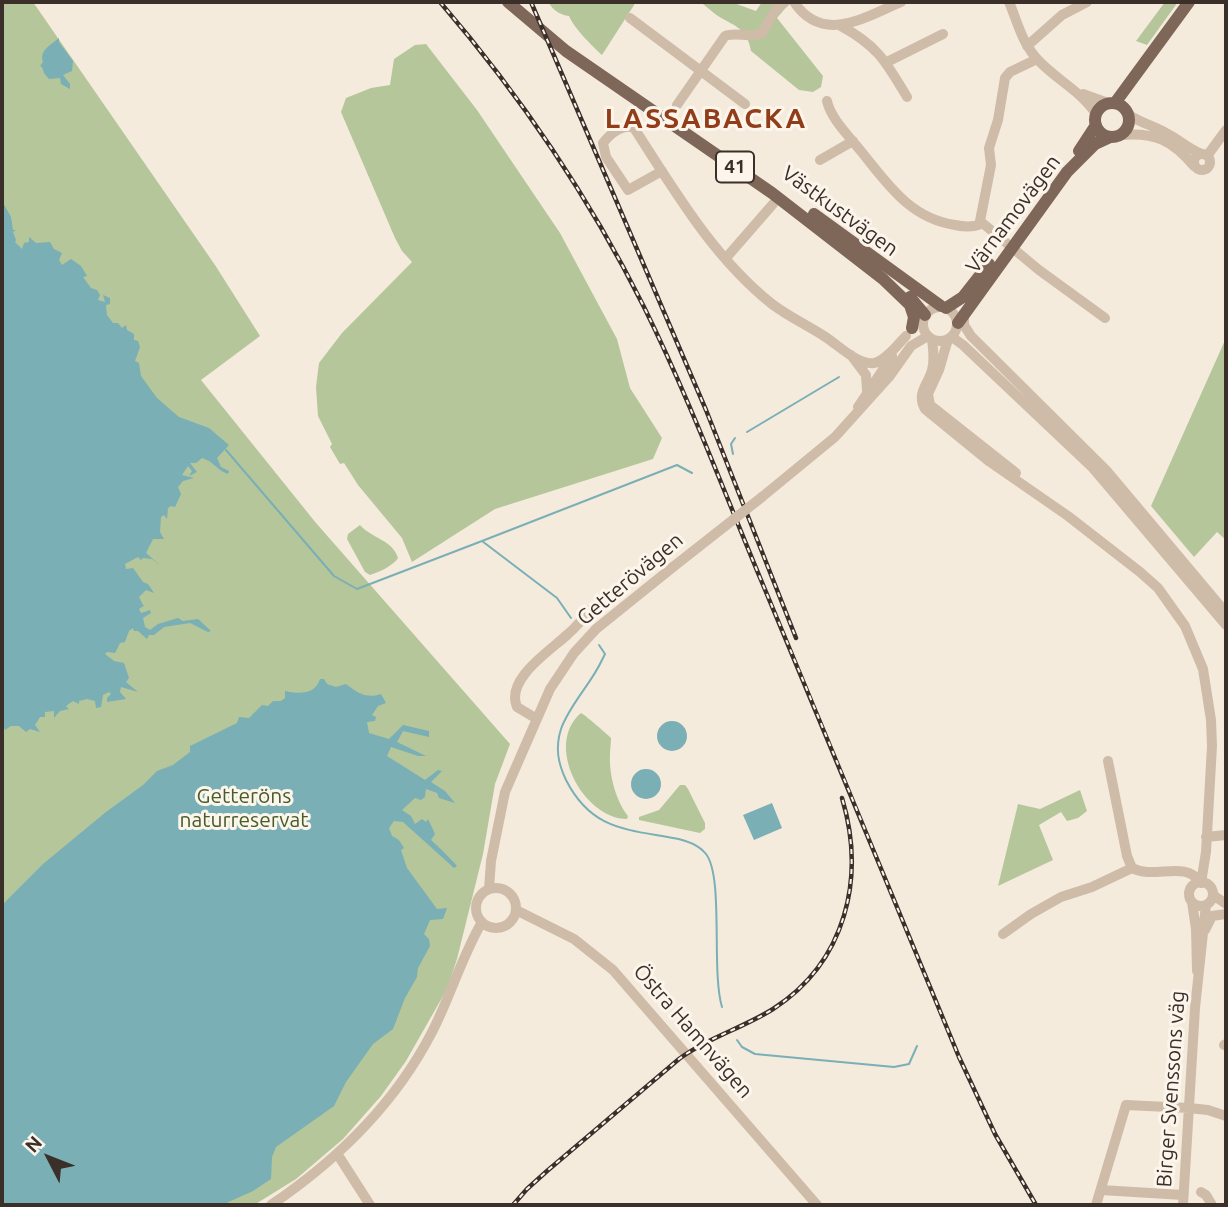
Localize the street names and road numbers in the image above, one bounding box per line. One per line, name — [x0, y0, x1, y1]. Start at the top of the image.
street label: Värnamovägen — [960, 150, 1066, 278]
road number: 41 — [716, 152, 754, 182]
street label: Västkustvägen — [777, 160, 903, 262]
street label: Getterövägen — [572, 527, 688, 631]
street label: Östra Hamnvägen — [628, 959, 758, 1103]
street label: Birger Svenssons väg — [1152, 990, 1190, 1188]

